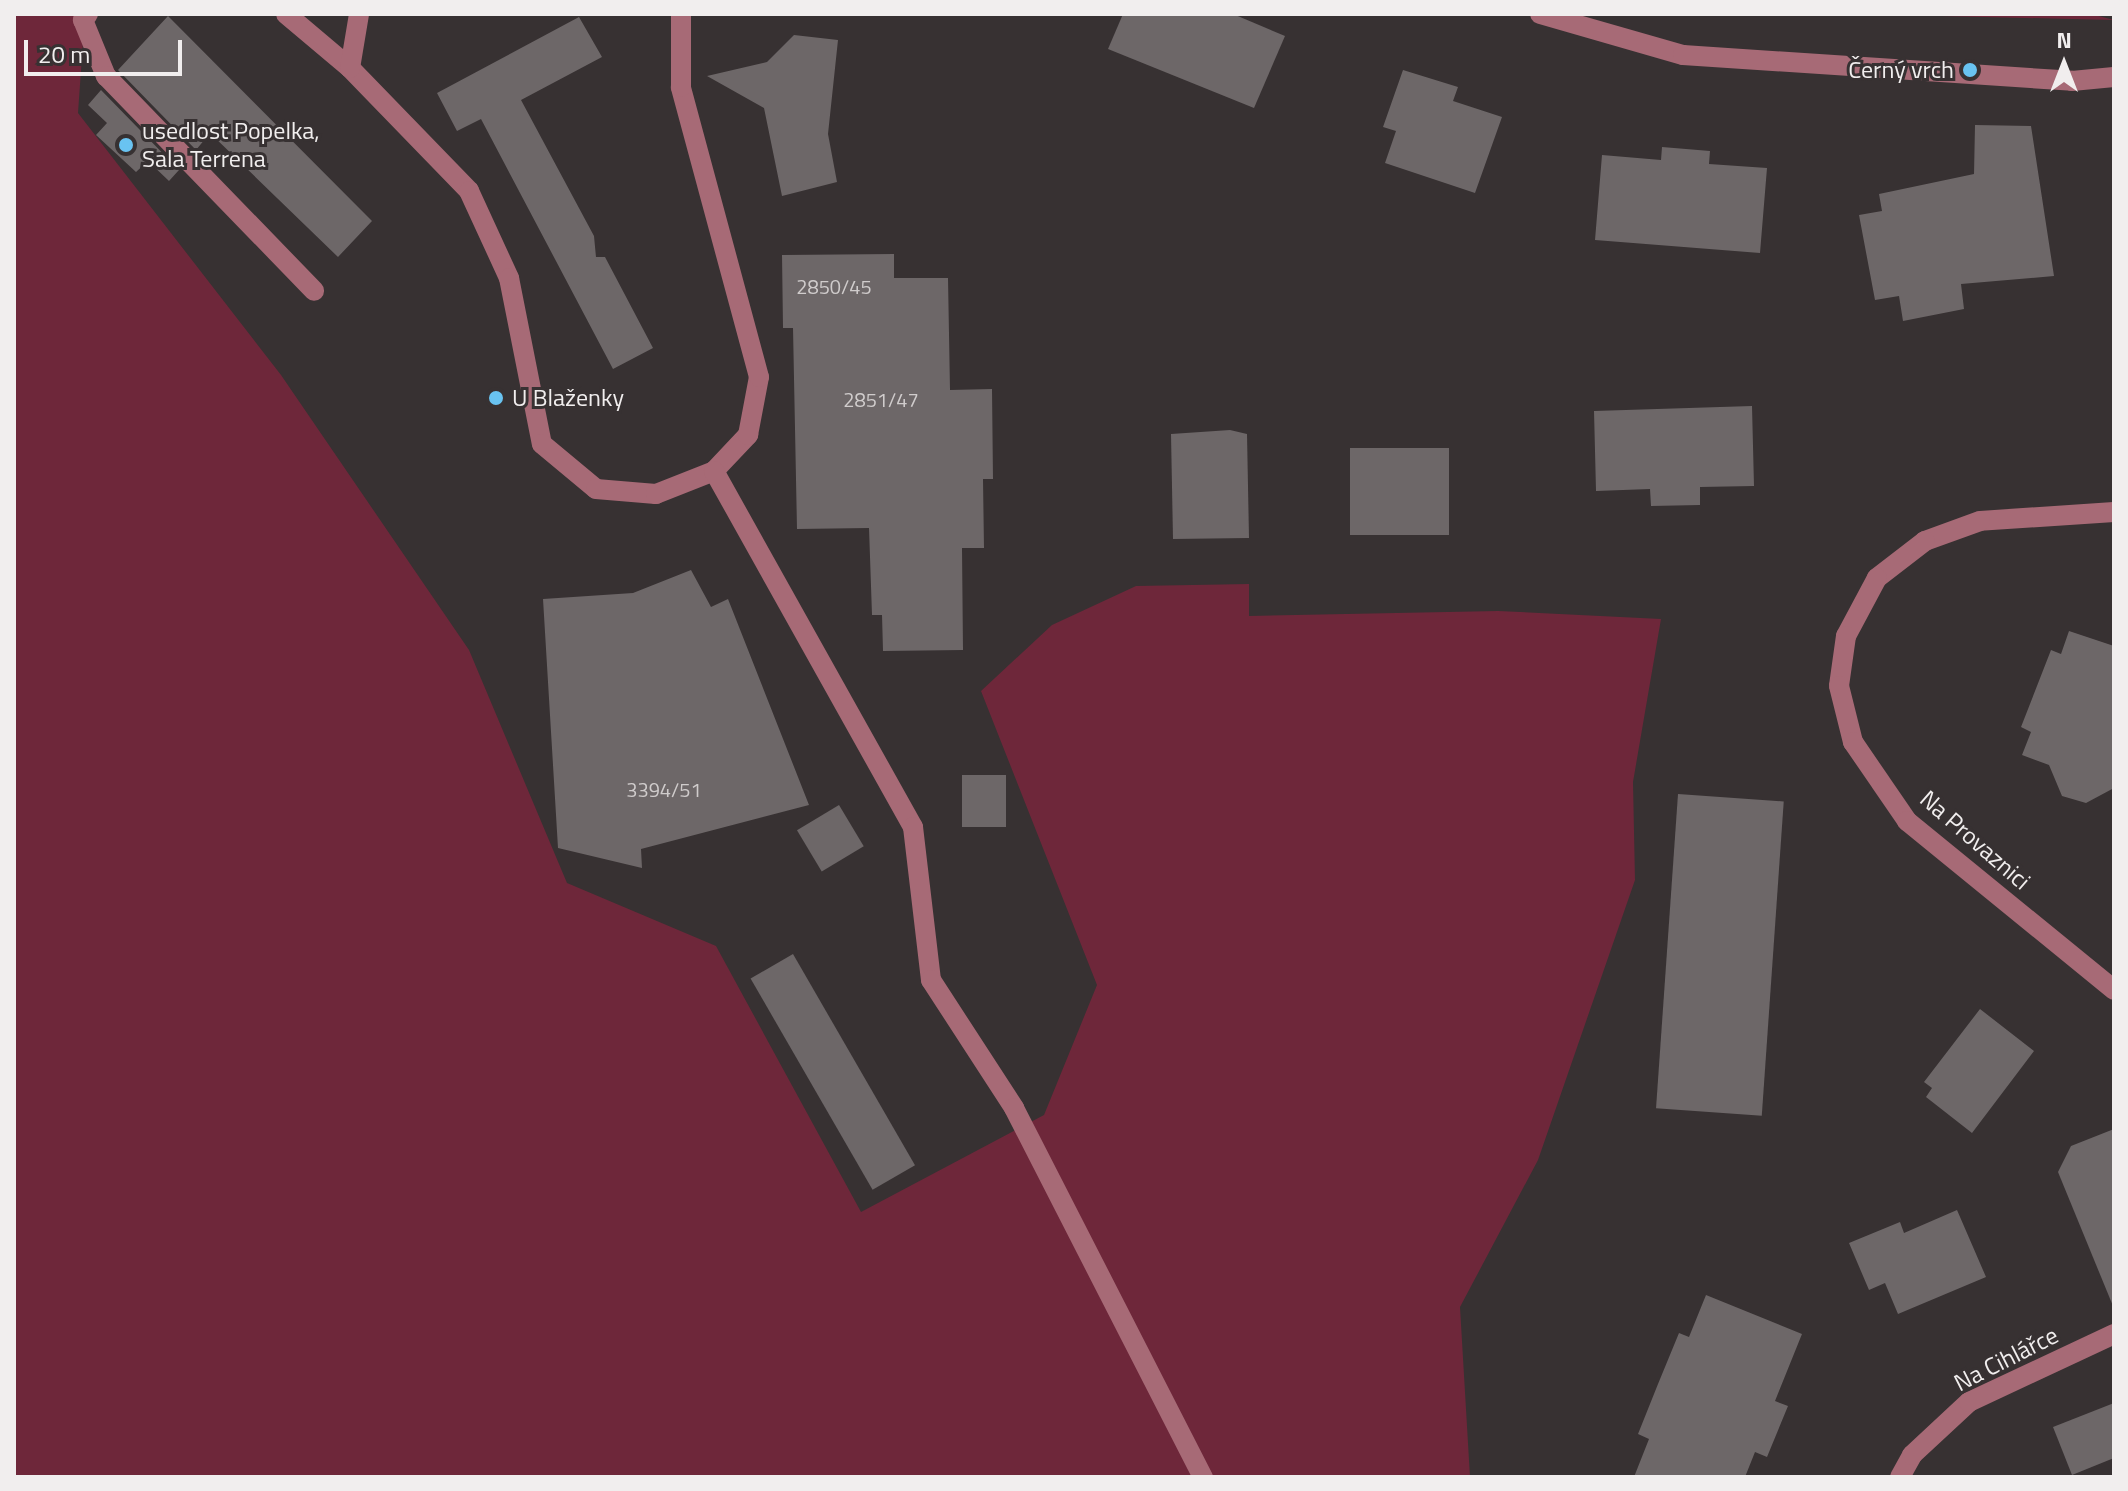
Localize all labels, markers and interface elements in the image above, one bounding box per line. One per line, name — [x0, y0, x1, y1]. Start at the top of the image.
text: N — [2056, 23, 2072, 57]
scale bar — [28, 24, 186, 74]
north arrow — [2024, 24, 2104, 104]
text: 20 m — [38, 36, 90, 72]
place label: Černý vrch — [1848, 56, 1954, 84]
marker: Černý vrch — [1961, 61, 1979, 79]
place label: usedlost Popelka, Sala Terrena — [142, 117, 320, 173]
marker: usedlost Popelka, Sala Terrena — [117, 136, 135, 154]
house number: 2850/45 — [796, 274, 872, 298]
place label: U Blaženky — [512, 384, 624, 412]
house number: 2851/47 — [843, 387, 919, 411]
marker: U Blaženky — [487, 389, 505, 407]
house number: 3394/51 — [626, 777, 702, 801]
street label: Na Provaznici — [1914, 784, 2036, 896]
street label: Na Cihlářce — [1949, 1321, 2063, 1397]

